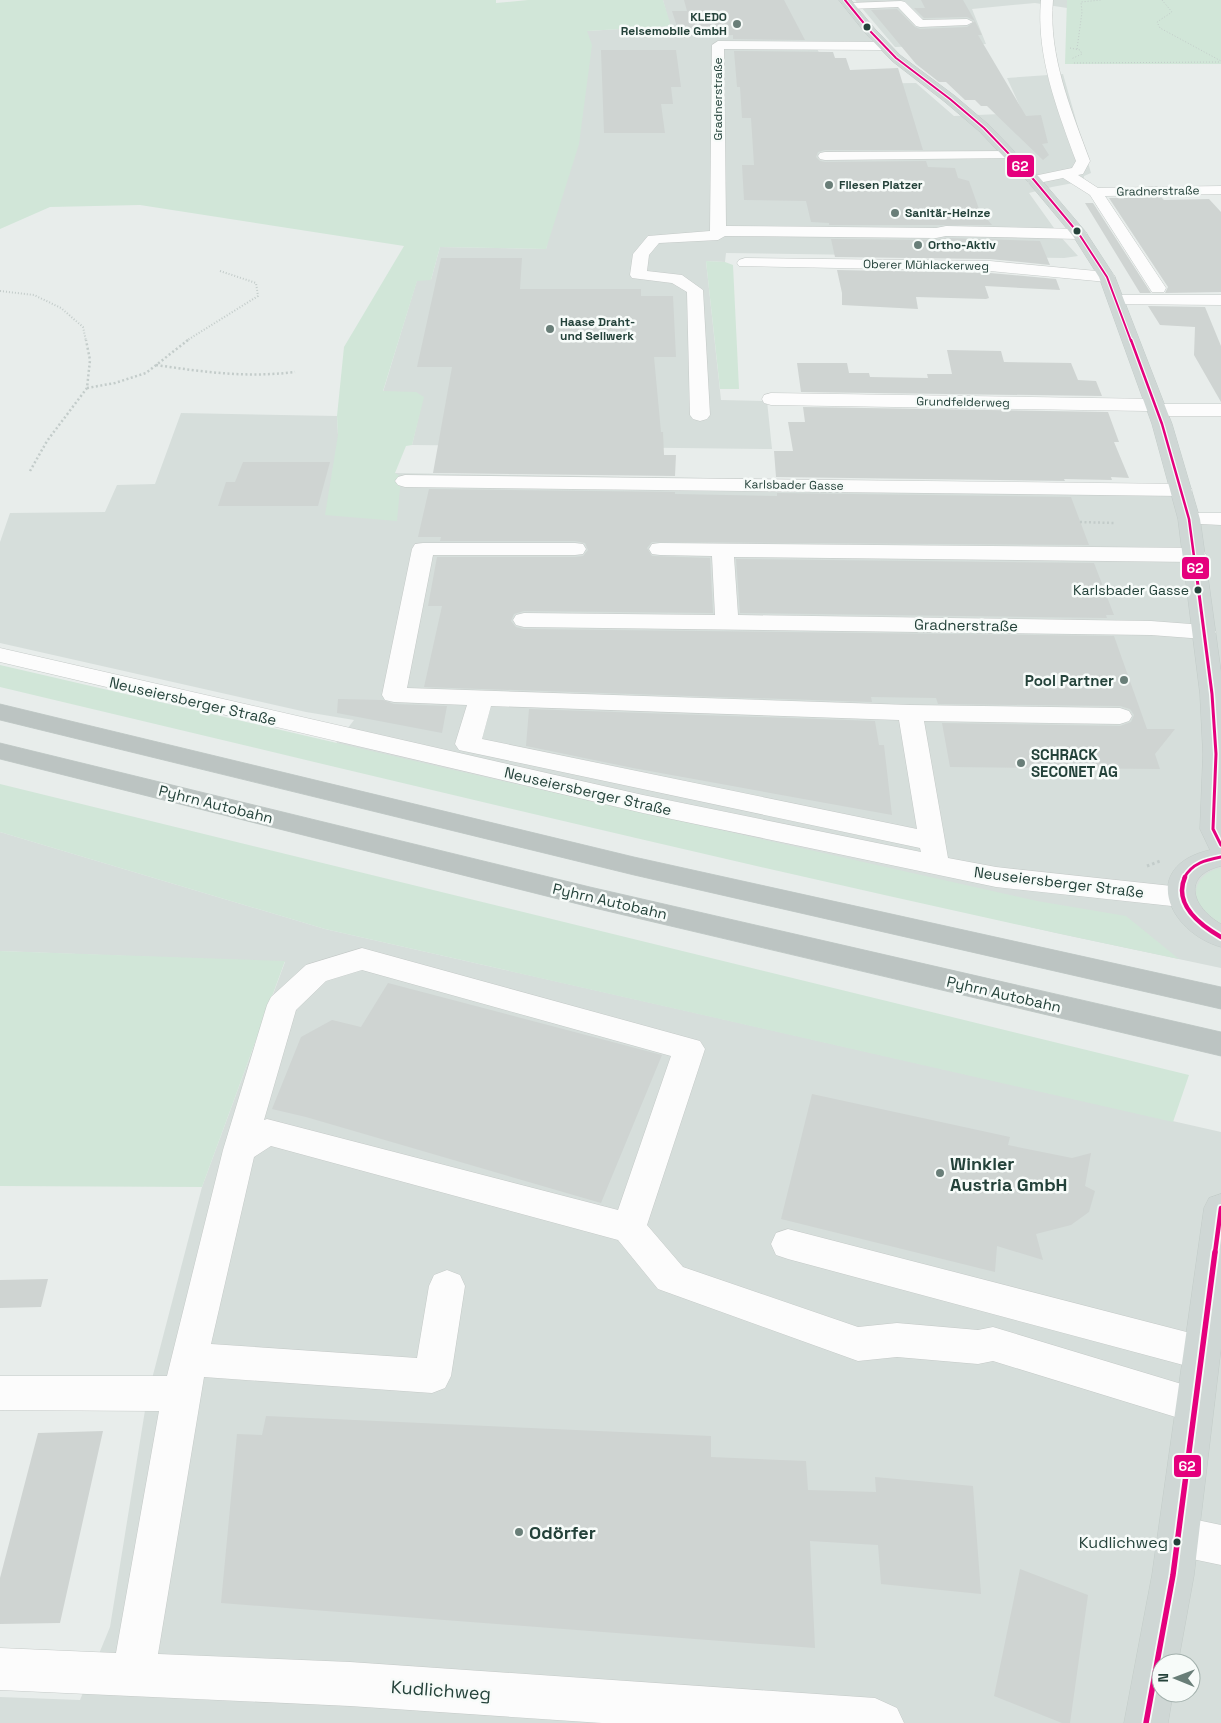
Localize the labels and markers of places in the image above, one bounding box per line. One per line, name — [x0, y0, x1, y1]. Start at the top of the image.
place label: KLEDO Reisemobile GmbH — [621, 9, 727, 39]
marker: KLEDO Reisemobile GmbH — [731, 18, 743, 30]
unlabelled marker — [862, 22, 872, 32]
place label: Fliesen Platzer — [839, 177, 923, 193]
marker: Fliesen Platzer — [823, 179, 835, 191]
place label: Sanitär-Heinze — [905, 205, 990, 221]
marker: Sanitär-Heinze — [889, 207, 901, 219]
unlabelled marker — [1072, 226, 1082, 236]
place label: Ortho-Aktiv — [928, 237, 996, 253]
marker: Ortho-Aktiv — [912, 239, 924, 251]
place label: Haase Draht- und Seilwerk — [560, 314, 635, 344]
marker: Haase Draht- und Seilwerk — [544, 323, 556, 335]
place label: Karlsbader Gasse — [1073, 581, 1189, 599]
marker: Karlsbader Gasse — [1193, 585, 1203, 595]
place label: Pool Partner — [1025, 671, 1114, 690]
marker: Pool Partner — [1118, 674, 1130, 686]
place label: SCHRACK SECONET AG — [1031, 745, 1118, 781]
marker: SCHRACK SECONET AG — [1015, 757, 1027, 769]
place label: Winkler Austria GmbH — [950, 1152, 1067, 1196]
marker: Winkler Austria GmbH — [934, 1167, 946, 1179]
place label: Odörfer — [529, 1521, 596, 1544]
marker: Odörfer — [513, 1526, 525, 1538]
place label: Kudlichweg — [1079, 1532, 1168, 1553]
marker: Kudlichweg — [1172, 1537, 1182, 1547]

